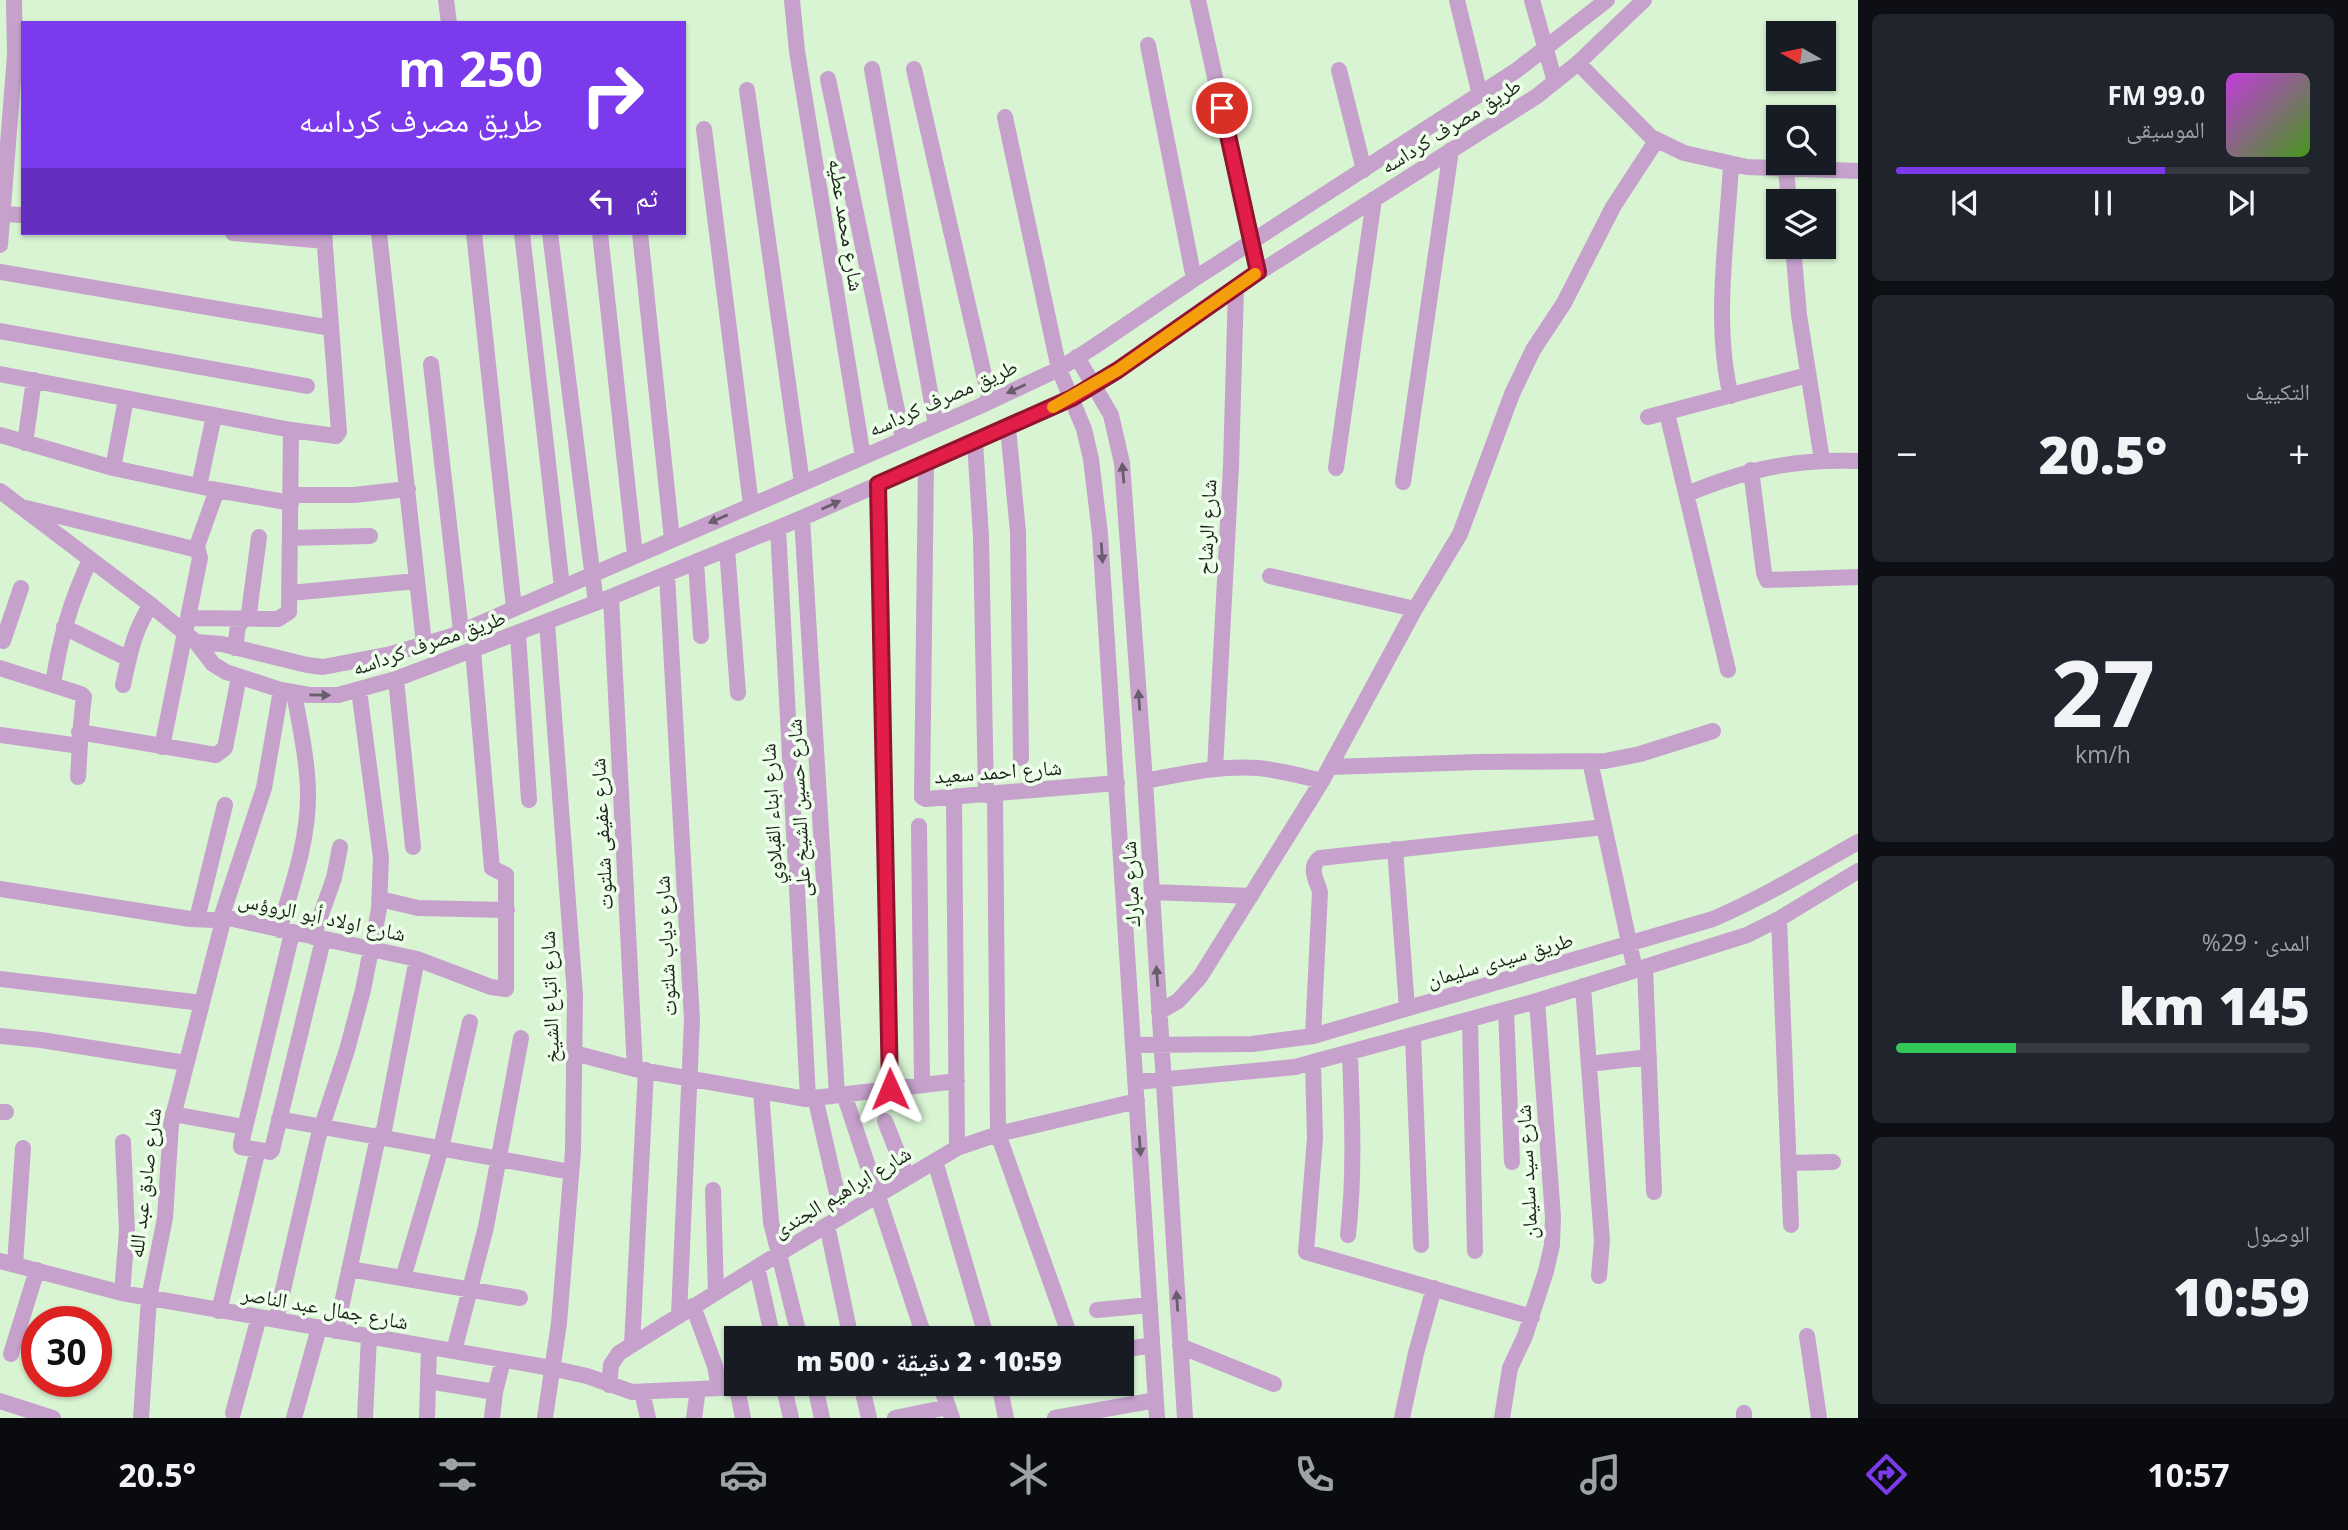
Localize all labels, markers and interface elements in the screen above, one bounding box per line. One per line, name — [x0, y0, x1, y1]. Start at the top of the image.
north arrow — [1766, 21, 1836, 91]
map controls — [1766, 21, 1836, 259]
text: 250 m — [398, 35, 543, 101]
icon: right — [567, 49, 658, 140]
street label: طريق مصرف كرداسه — [1375, 71, 1526, 180]
text: 99.0 FM — [2107, 77, 2205, 113]
pin — [1192, 78, 1252, 138]
icon: arrive — [1203, 89, 1241, 127]
text: طريق مصرف كرداسه — [299, 98, 543, 141]
button: search — [1766, 105, 1836, 175]
text: الموسيقى — [2126, 113, 2205, 145]
street label: شارع محمد عطيه — [823, 157, 871, 293]
text: ثم — [635, 179, 658, 215]
icon: left — [583, 182, 621, 220]
icon: previous — [1946, 184, 1984, 222]
icon: pause — [2084, 184, 2122, 222]
icon: next — [2222, 184, 2260, 222]
button: layers — [1766, 189, 1836, 259]
street label: طريق مصرف كرداسه — [864, 352, 1022, 442]
text: التكييف — [2245, 375, 2310, 407]
one-way arrow — [1006, 383, 1026, 394]
text: 20.5° — [2039, 418, 2167, 489]
text: − — [1896, 427, 1918, 479]
text: + — [2288, 427, 2310, 479]
one-way arrow — [1117, 462, 1128, 484]
street label: شارع الرشاح — [1190, 478, 1222, 576]
one-way arrow — [820, 499, 841, 510]
one-way arrow — [708, 513, 728, 525]
one-way arrow — [1096, 542, 1107, 564]
street label: طريق مصرف كرداسه — [348, 603, 509, 681]
text: 27 — [2051, 630, 2155, 754]
one-way arrow — [1133, 689, 1144, 711]
one-way arrow — [310, 690, 332, 701]
street label: شارع حسين الشيخ على — [779, 718, 817, 898]
text: km/h — [2075, 738, 2131, 770]
street label: شارع ابناء القبلاوي — [753, 742, 792, 885]
street label: شارع احمد سعيد — [933, 753, 1063, 789]
street label: شارع عفيفى شلتوت — [583, 757, 619, 911]
street label: شارع مبارك — [1114, 840, 1146, 928]
street label: شارع دياب شلتوت — [647, 875, 683, 1017]
street label: شارع اولاد أبو الروؤس — [236, 885, 408, 947]
street label: طريق سيدى سليمان — [1423, 925, 1576, 993]
text: المدى · 29% — [2202, 926, 2310, 958]
street label: شارع اتباع الشيخ — [533, 931, 565, 1064]
one-way arrow — [1151, 965, 1162, 987]
text: 145 km — [2119, 969, 2310, 1040]
position arrow — [853, 1052, 927, 1126]
street label: شارع سيد سليمان — [1508, 1104, 1544, 1240]
street label: شارع صادق عبد الله — [121, 1106, 167, 1260]
one-way arrow — [1135, 1136, 1146, 1158]
street label: شارع ابراهيم الجندى — [767, 1139, 916, 1244]
text: الوصول — [2246, 1217, 2310, 1249]
text: 10:59 — [2173, 1260, 2310, 1331]
street label: شارع جمال عبد الناصر — [239, 1278, 411, 1335]
one-way arrow — [1172, 1290, 1183, 1312]
speed limit sign: 30 — [21, 1306, 112, 1397]
text: 10:59 · 2 دقيقة · 500 m — [796, 1343, 1062, 1379]
icon: filters — [433, 1450, 482, 1499]
icon: car — [719, 1450, 768, 1499]
icon: climate — [1004, 1450, 1053, 1499]
icon: phone — [1290, 1450, 1339, 1499]
icon: music — [1576, 1450, 1625, 1499]
icon: directions — [1862, 1450, 1911, 1499]
text: 20.5° — [118, 1453, 196, 1496]
text: 10:57 — [2147, 1453, 2230, 1496]

